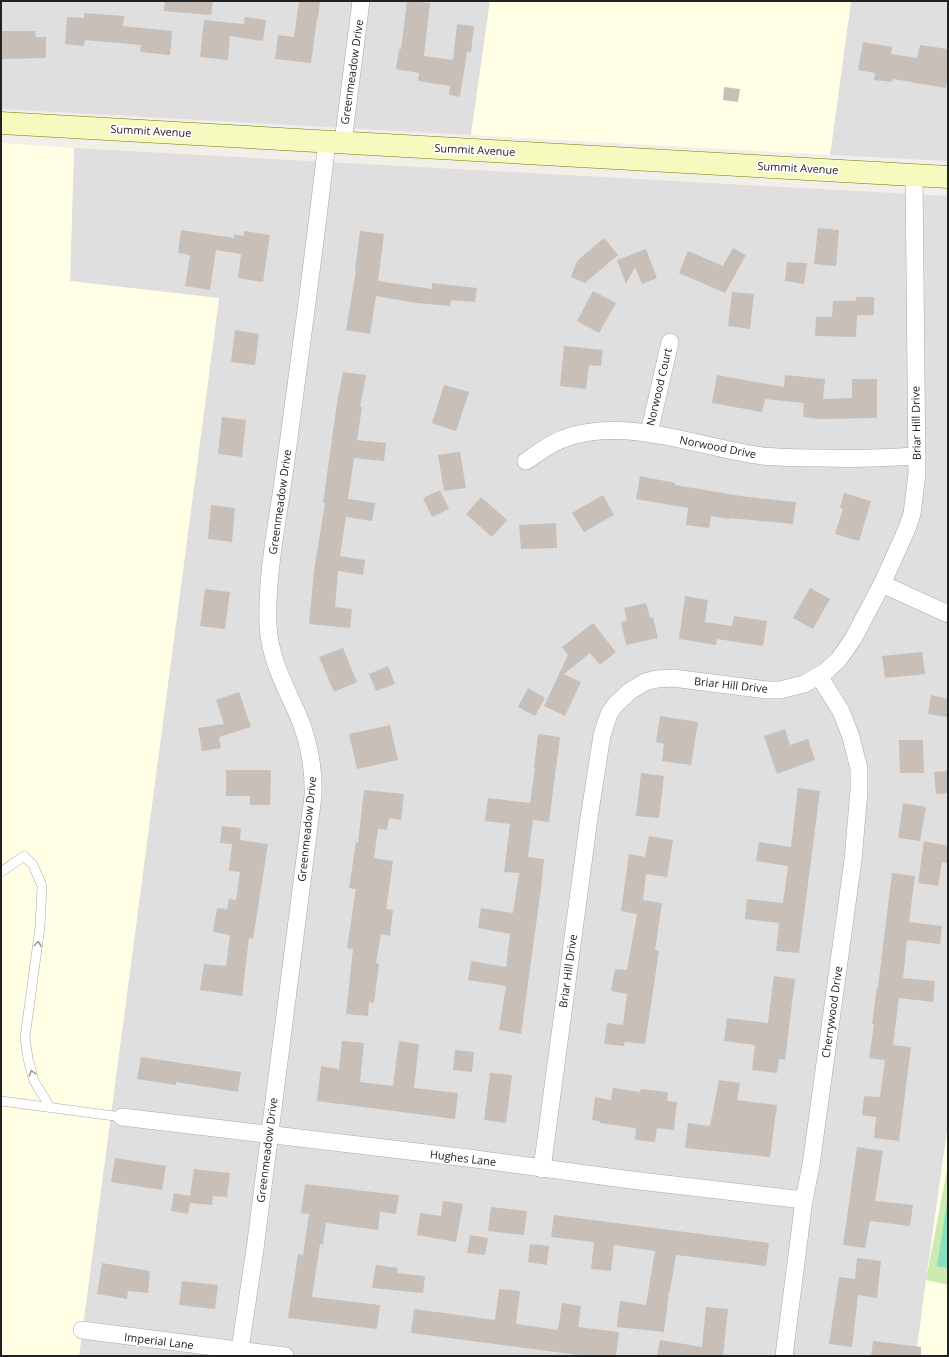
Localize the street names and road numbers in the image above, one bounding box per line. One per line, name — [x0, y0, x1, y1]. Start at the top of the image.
street label: Greenmeadow Drive — [337, 19, 366, 125]
street label: Summit Avenue — [110, 121, 192, 140]
street label: Summit Avenue — [434, 140, 516, 159]
street label: Summit Avenue — [757, 158, 839, 177]
street label: Norwood Court — [642, 346, 675, 427]
street label: Briar Hill Drive — [907, 386, 924, 460]
street label: Norwood Drive — [679, 432, 758, 461]
street label: Greenmeadow Drive — [265, 449, 294, 555]
street label: Briar Hill Drive — [693, 673, 769, 696]
street label: Greenmeadow Drive — [294, 776, 319, 882]
street label: Briar Hill Drive — [555, 933, 580, 1009]
street label: Cherrywood Drive — [818, 965, 845, 1059]
street label: Greenmeadow Drive — [253, 1097, 280, 1203]
street label: Hughes Lane — [429, 1146, 497, 1169]
street label: Imperial Lane — [123, 1329, 195, 1352]

